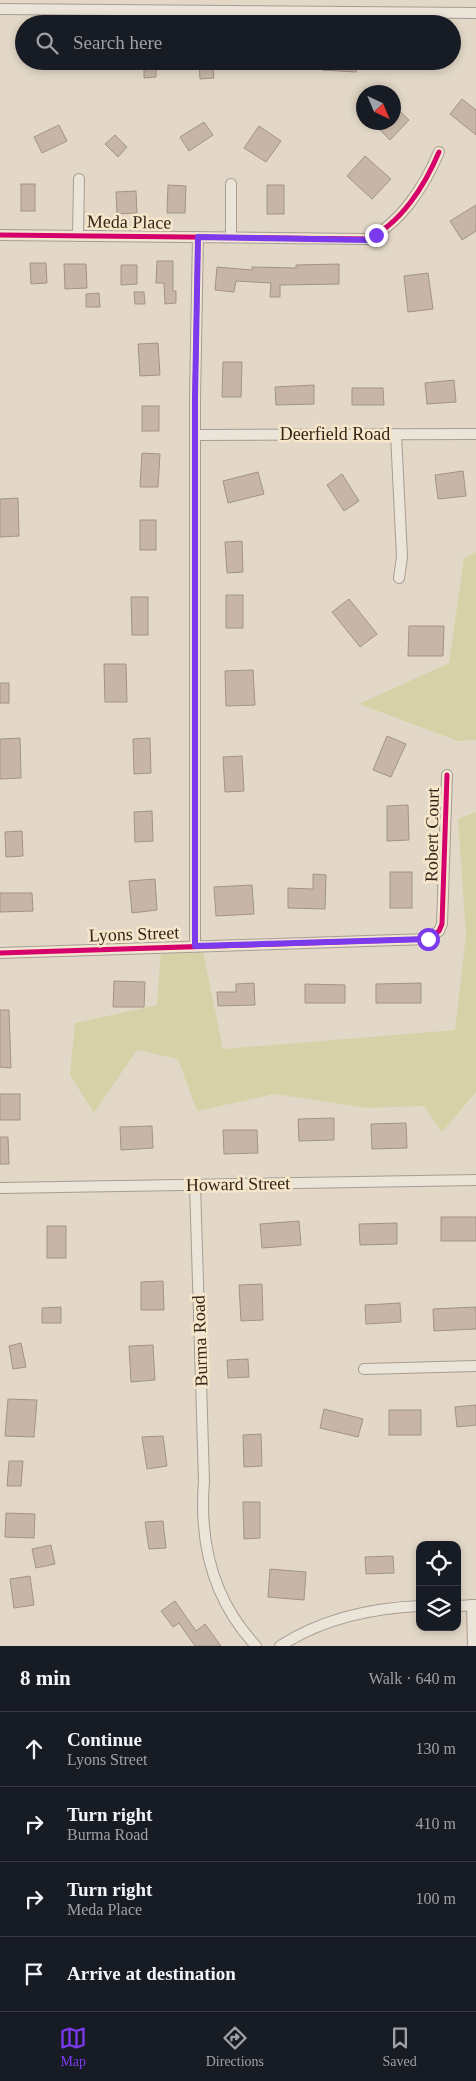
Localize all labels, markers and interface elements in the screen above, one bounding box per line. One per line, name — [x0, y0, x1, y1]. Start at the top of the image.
search box — [15, 15, 461, 70]
icon: search — [33, 29, 61, 57]
text: Search here — [73, 32, 162, 53]
north arrow — [356, 85, 401, 130]
street label: Meda Place — [87, 211, 171, 233]
route end — [365, 224, 388, 247]
street label: Deerfield Road — [280, 424, 390, 444]
street label: Robert Court — [421, 788, 443, 882]
street label: Lyons Street — [88, 922, 180, 946]
route start — [417, 928, 440, 951]
street label: Howard Street — [186, 1173, 290, 1195]
street label: Burma Road — [188, 1295, 212, 1387]
map controls — [416, 1541, 461, 1631]
button: locate — [416, 1541, 461, 1586]
button: layers — [416, 1586, 461, 1631]
text: 8 min — [20, 1666, 71, 1690]
text: Walk · 640 m — [369, 1670, 456, 1687]
text: Continue — [67, 1729, 142, 1750]
icon: ahead — [20, 1735, 48, 1763]
text: 130 m — [416, 1740, 456, 1757]
text: Lyons Street — [67, 1751, 147, 1768]
text: Turn right — [67, 1804, 152, 1825]
icon: right — [20, 1810, 48, 1838]
text: 410 m — [416, 1815, 456, 1832]
text: Burma Road — [67, 1826, 148, 1843]
text: Turn right — [67, 1879, 152, 1900]
icon: right — [20, 1885, 48, 1913]
text: 100 m — [416, 1890, 456, 1907]
text: Meda Place — [67, 1901, 142, 1918]
icon: arrive — [20, 1960, 48, 1988]
text: Arrive at destination — [67, 1963, 236, 1984]
tab: Map — [59, 2024, 87, 2070]
tab: Directions — [206, 2024, 264, 2070]
tab: Saved — [383, 2024, 417, 2070]

